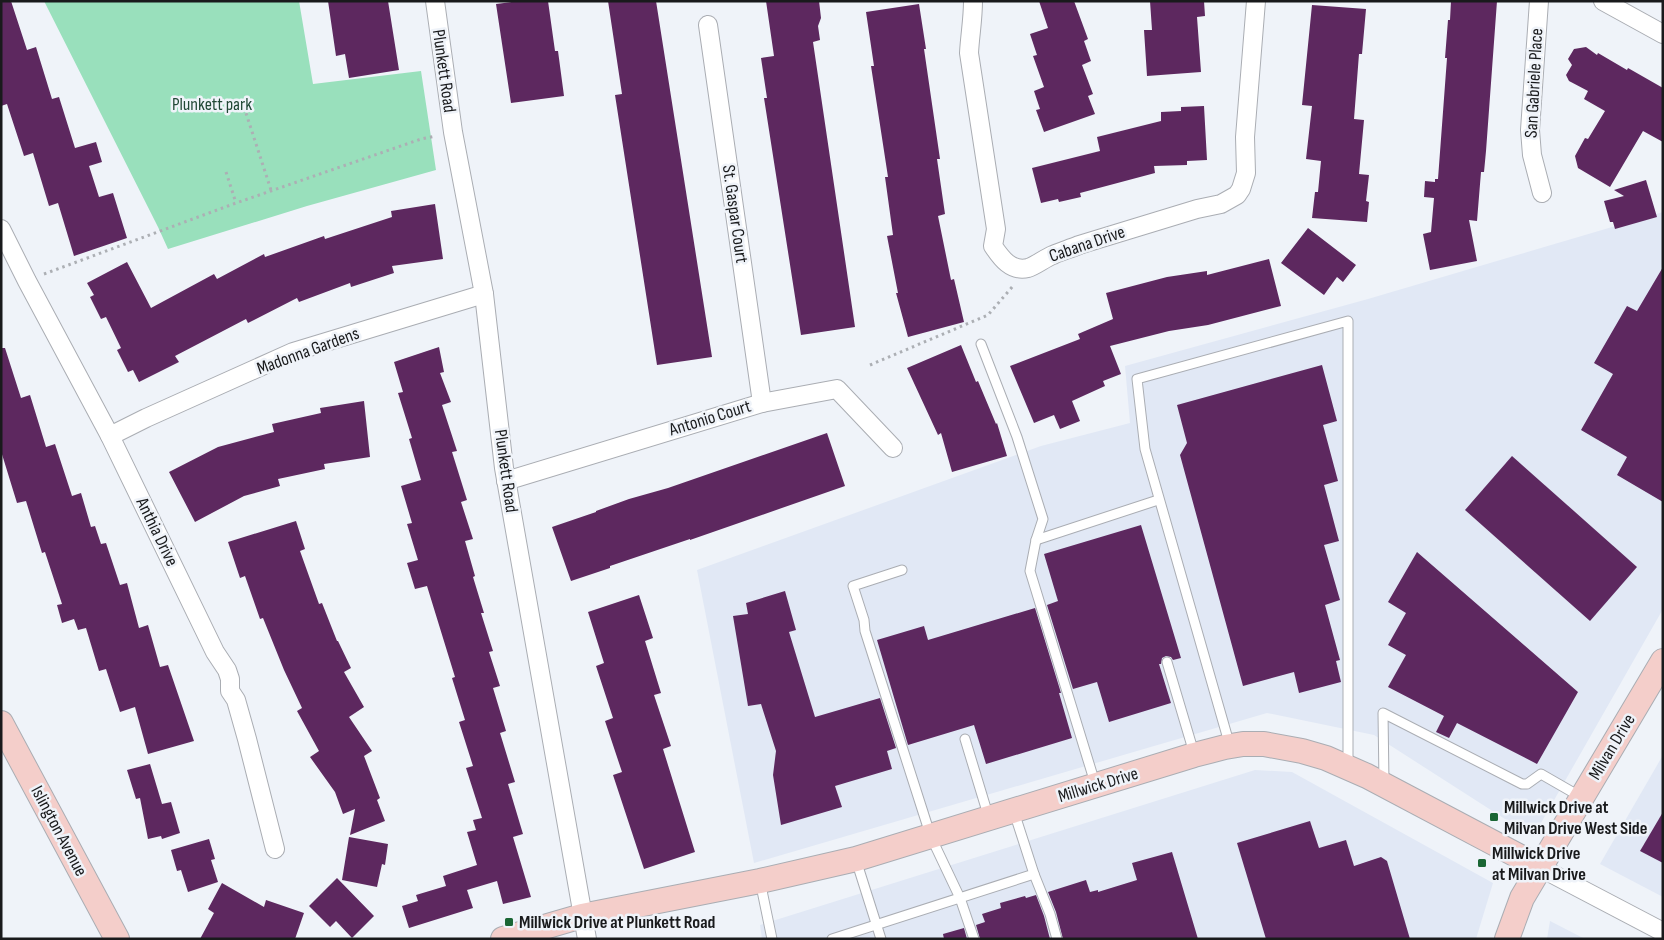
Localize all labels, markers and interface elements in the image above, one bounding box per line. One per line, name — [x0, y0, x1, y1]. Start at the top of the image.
street label: Plunkett Road — [428, 28, 460, 114]
street label: San Gabriele Place — [1521, 28, 1547, 138]
park label: Plunkett park — [172, 94, 252, 115]
street label: St. Gaspar Court — [718, 164, 752, 265]
street label: Cabana Drive — [1046, 221, 1128, 267]
street label: Madonna Gardens — [254, 323, 362, 379]
street label: Antonio Court — [666, 395, 754, 441]
street label: Plunkett Road — [490, 428, 522, 514]
street label: Anthia Drive — [131, 493, 183, 570]
street label: Milvan Drive — [1584, 710, 1640, 784]
street label: Millwick Drive — [1055, 763, 1141, 807]
street label: Islington Avenue — [26, 782, 92, 880]
place label: Millwick Drive at Milvan Drive West Side — [1504, 797, 1647, 839]
marker: Millwick Drive at Milvan Drive West Side — [1488, 811, 1500, 823]
place label: Millwick Drive at Milvan Drive — [1492, 843, 1586, 885]
marker: Millwick Drive at Milvan Drive — [1476, 857, 1488, 869]
place label: Millwick Drive at Plunkett Road — [519, 912, 715, 933]
marker: Millwick Drive at Plunkett Road — [503, 916, 515, 928]

